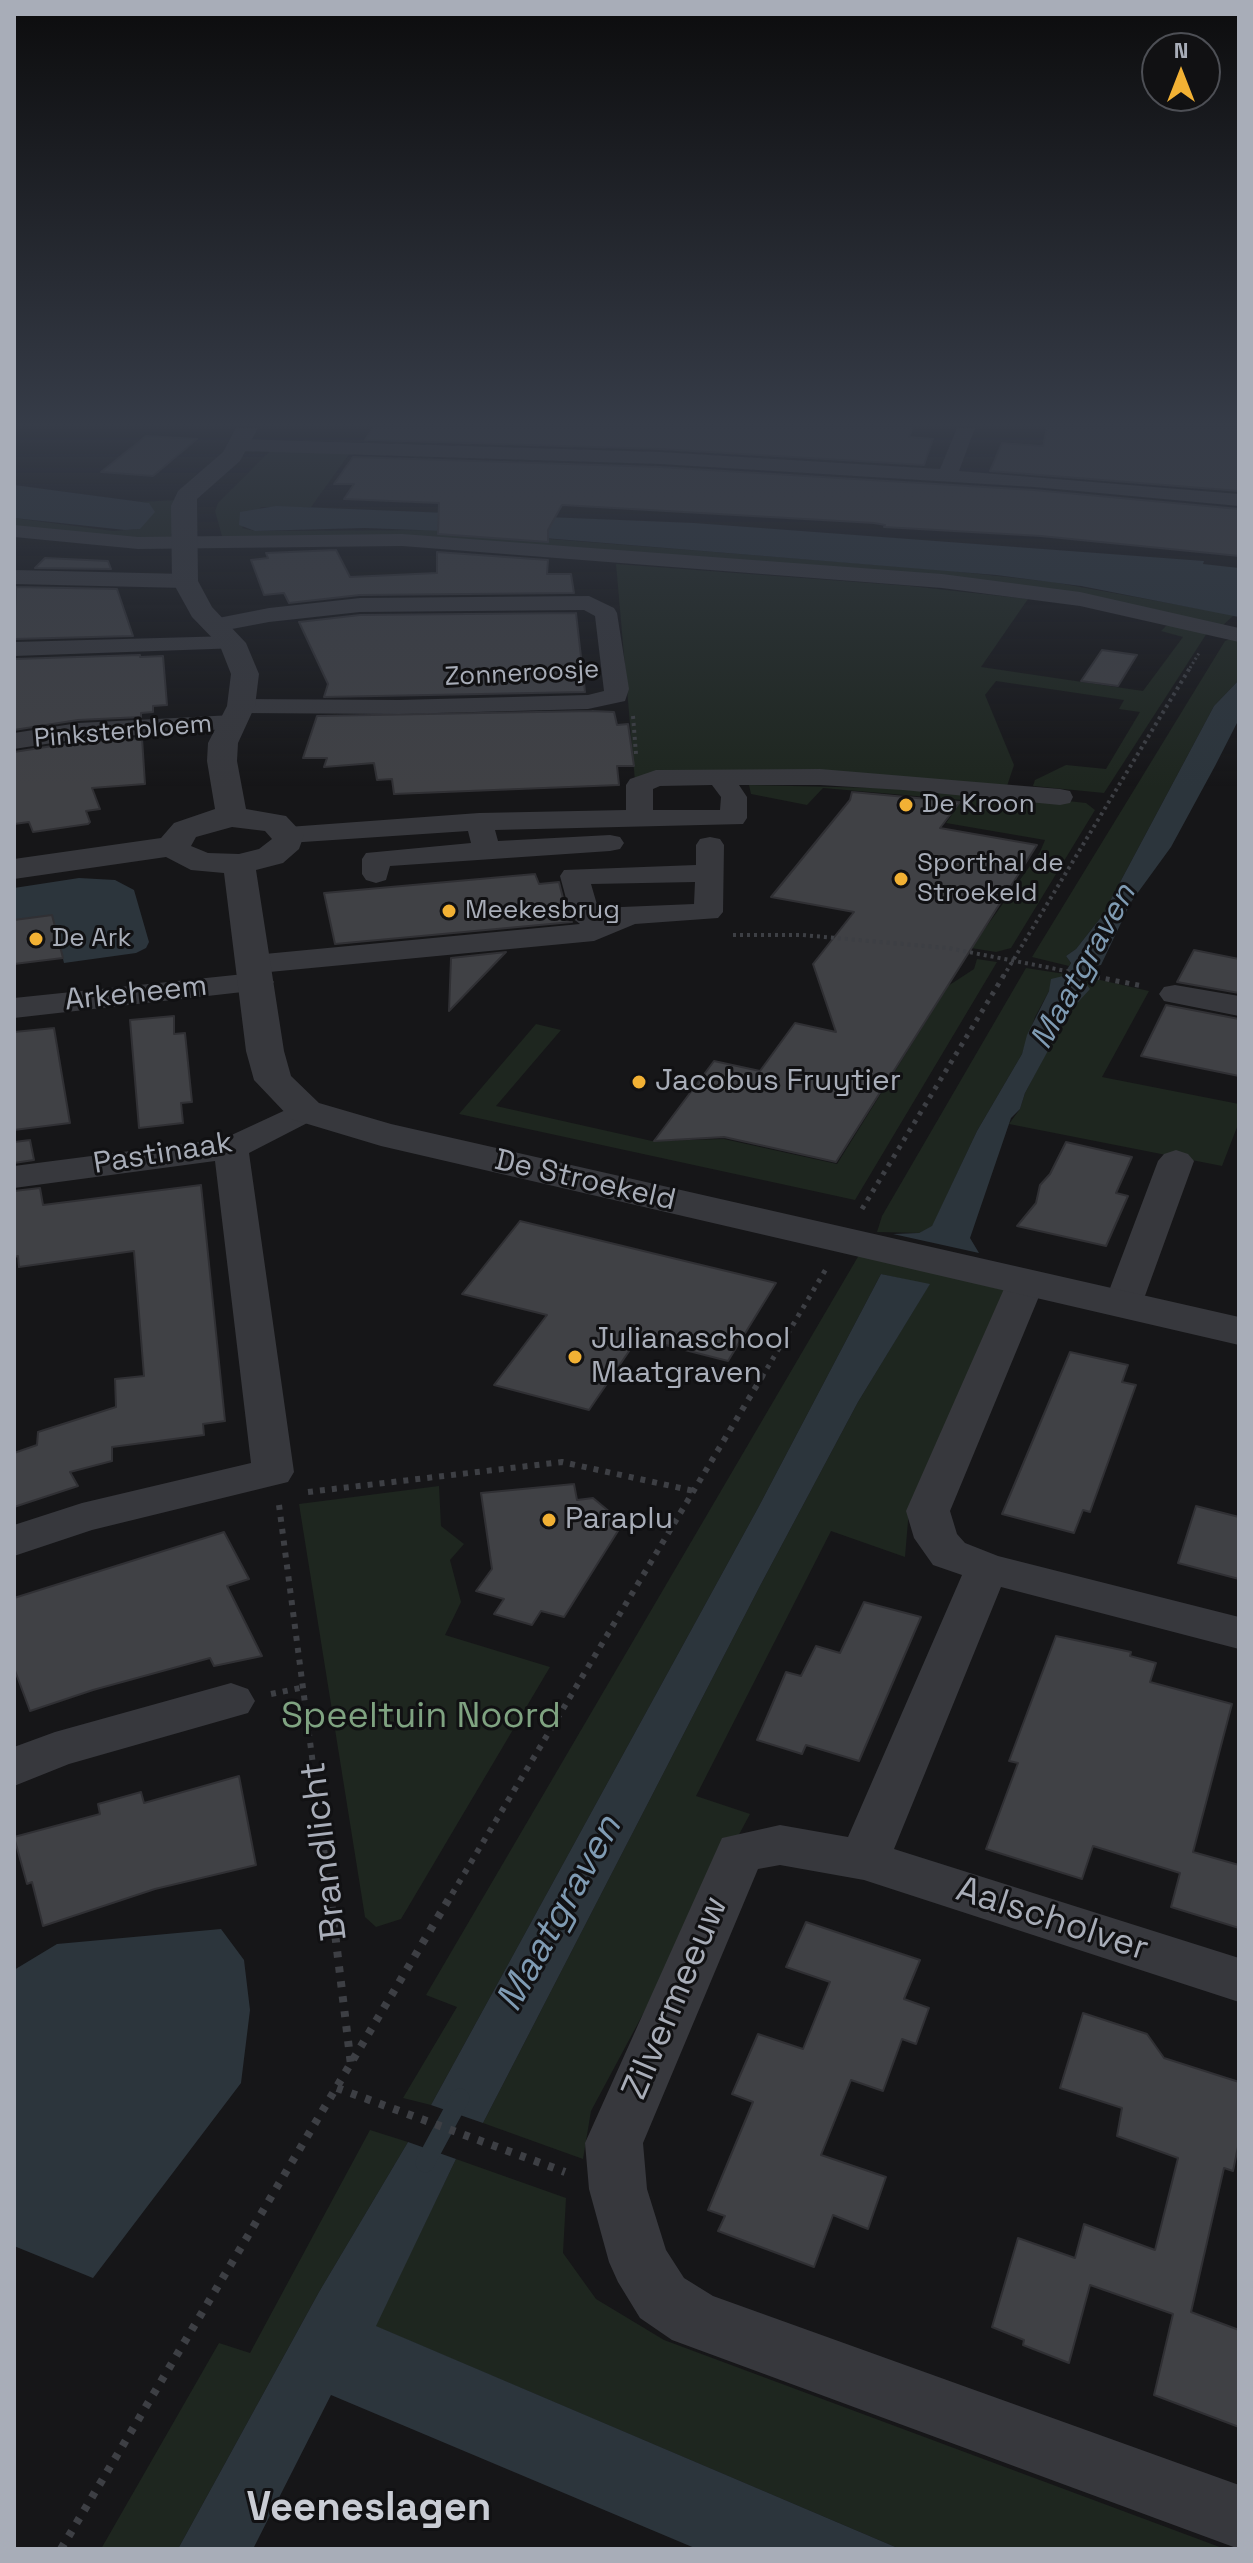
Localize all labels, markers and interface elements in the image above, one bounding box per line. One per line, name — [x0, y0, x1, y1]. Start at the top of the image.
north arrow — [1141, 32, 1221, 112]
text: N — [1174, 36, 1188, 64]
street label: Zonneroosje — [444, 654, 600, 694]
street label: Pinksterbloem — [33, 709, 213, 755]
place label: De Kroon — [922, 789, 1035, 821]
marker: De Kroon — [897, 796, 915, 814]
place label: Sporthal de Stroekeld — [917, 848, 1064, 910]
marker: Sporthal de Stroekeld — [892, 870, 910, 888]
water label: Maatgraven — [1023, 878, 1145, 1056]
place label: Meekesbrug — [465, 895, 620, 927]
marker: Meekesbrug — [440, 902, 458, 920]
place label: De Ark — [52, 923, 131, 955]
marker: De Ark — [27, 930, 45, 948]
street label: Arkeheem — [63, 969, 209, 1019]
place label: Jacobus Fruytier — [655, 1064, 901, 1100]
marker: Jacobus Fruytier — [630, 1073, 648, 1091]
street label: Pastinaak — [91, 1125, 235, 1183]
street label: De Stroekeld — [491, 1143, 679, 1219]
place label: Julianaschool Maatgraven — [591, 1322, 790, 1392]
marker: Julianaschool Maatgraven — [566, 1348, 584, 1366]
place label: Paraplu — [565, 1502, 673, 1538]
marker: Paraplu — [540, 1511, 558, 1529]
park label: Speeltuin Noord — [281, 1695, 561, 1739]
street label: Brandlicht — [293, 1759, 357, 1943]
water label: Maatgraven — [488, 1808, 632, 2020]
street label: Aalscholver — [951, 1869, 1153, 1971]
street label: Zilvermeeuw — [614, 1890, 738, 2106]
district label: Veeneslagen — [247, 2485, 491, 2533]

